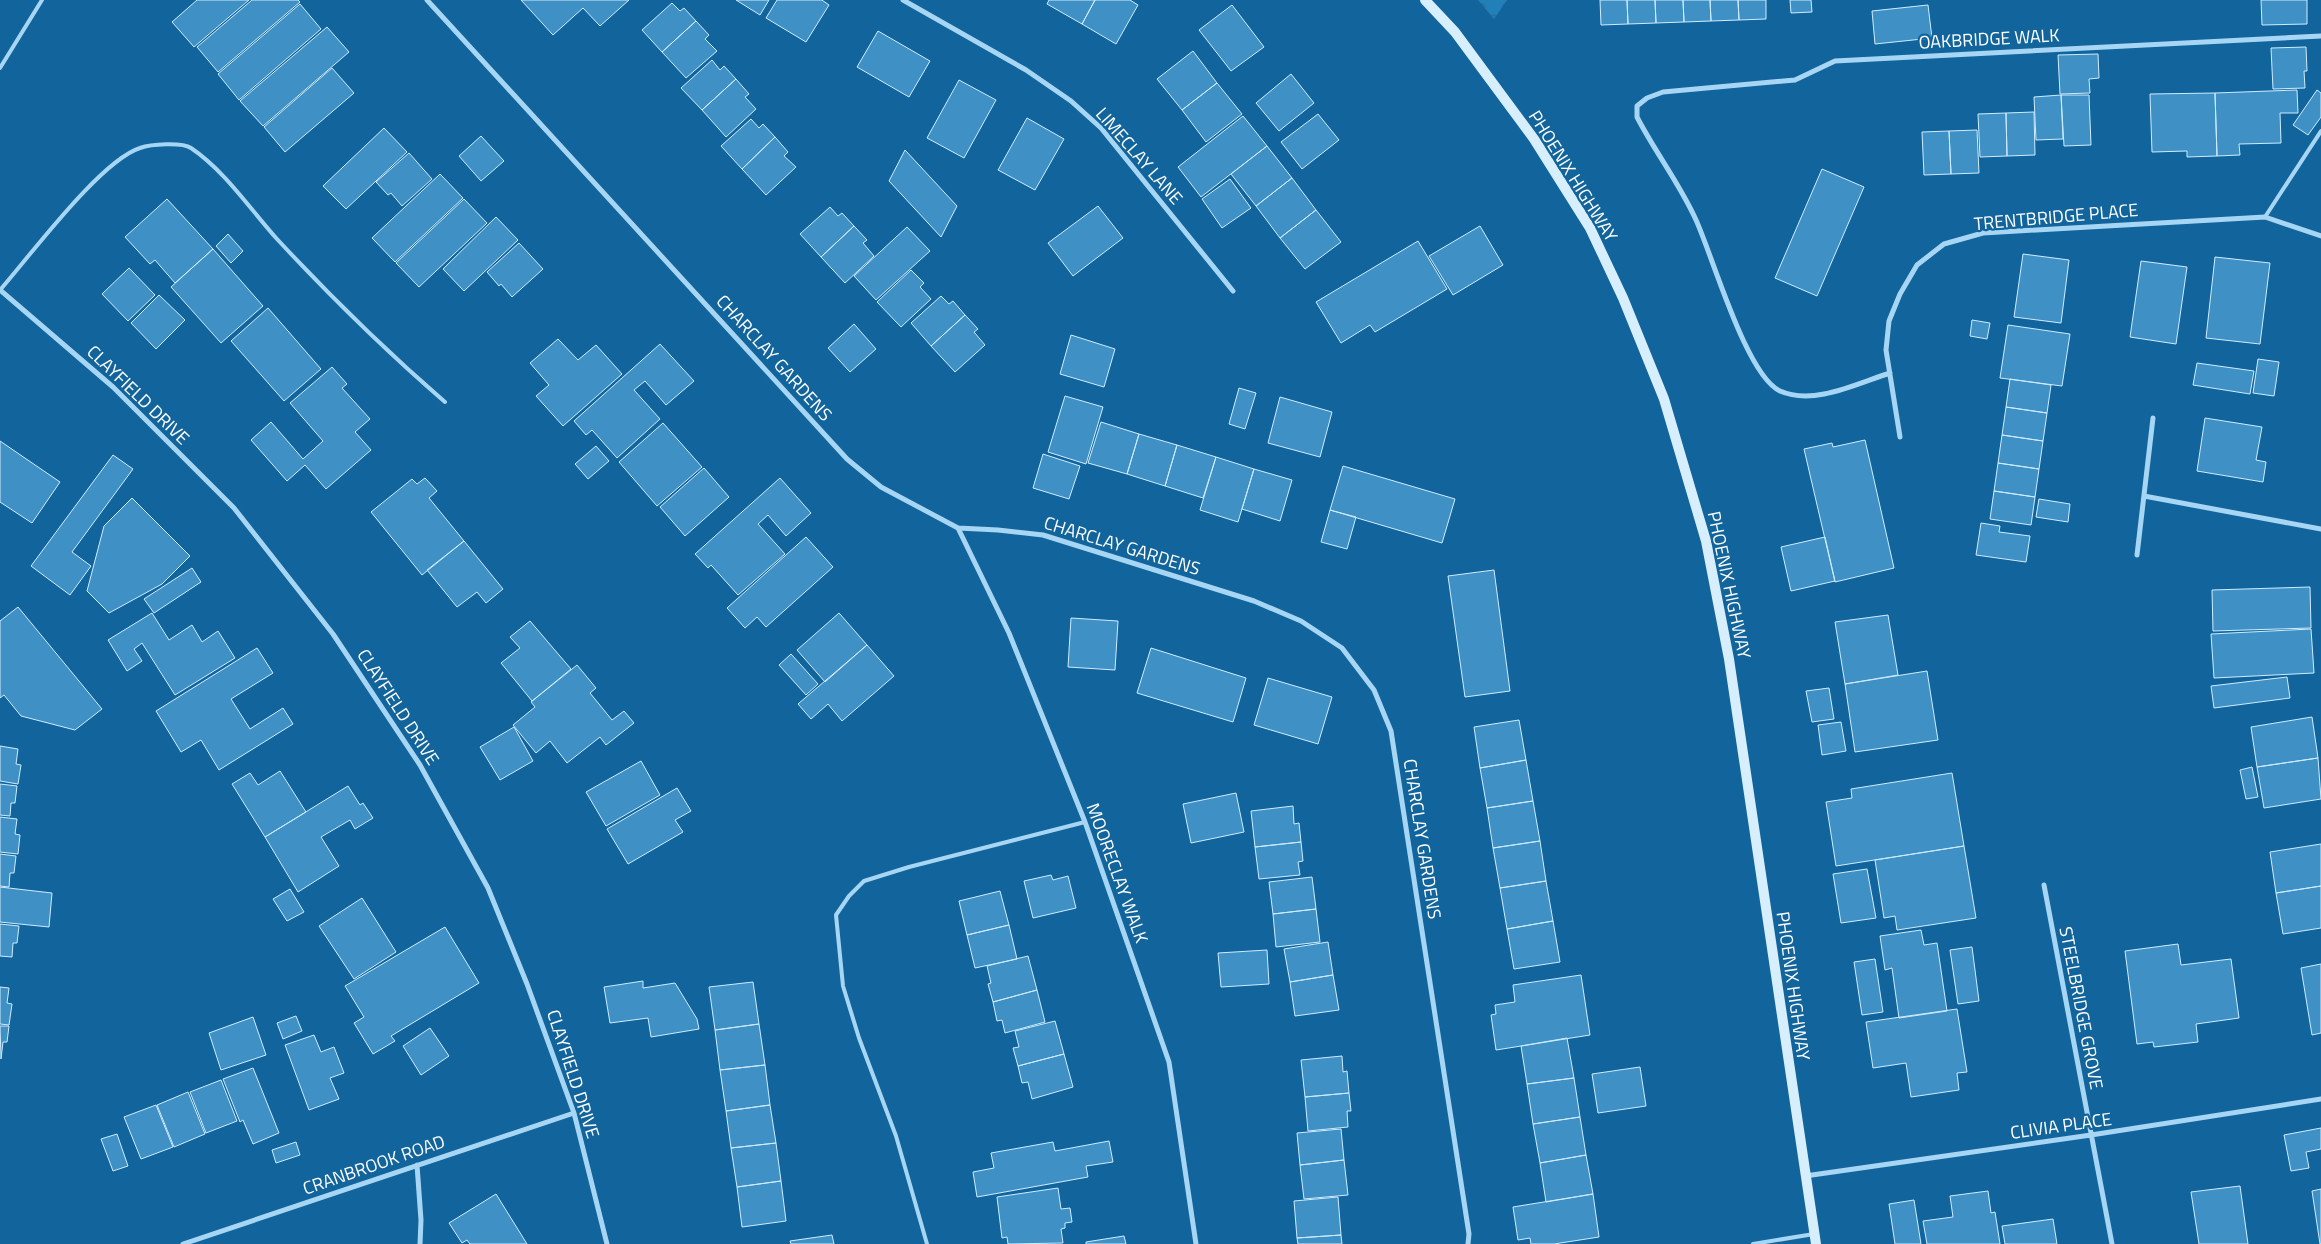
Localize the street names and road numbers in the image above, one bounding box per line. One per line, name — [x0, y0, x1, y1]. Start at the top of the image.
street label: OAKBRIDGE WALK — [1918, 21, 2060, 56]
street label: LIMECLAY LANE — [1089, 101, 1189, 210]
street label: PHOENIX HIGHWAY — [1522, 105, 1625, 247]
street label: TRENTBRIDGE PLACE — [1973, 196, 2139, 237]
street label: CHARCLAY GARDENS — [710, 288, 839, 427]
street label: CLAYFIELD DRIVE — [81, 339, 196, 451]
street label: CHARCLAY GARDENS — [1041, 509, 1204, 582]
street label: PHOENIX HIGHWAY — [1701, 509, 1758, 661]
street label: CLAYFIELD DRIVE — [351, 643, 446, 770]
street label: CHARCLAY GARDENS — [1396, 757, 1449, 921]
street label: MOORECLAY WALK — [1080, 799, 1155, 946]
street label: PHOENIX HIGHWAY — [1770, 910, 1817, 1062]
street label: STEELBRIDGE GROVE — [2052, 924, 2111, 1092]
street label: CLAYFIELD DRIVE — [540, 1006, 607, 1142]
street label: CLIVIA PLACE — [2009, 1105, 2113, 1146]
street label: CRANBROOK ROAD — [299, 1128, 449, 1202]

